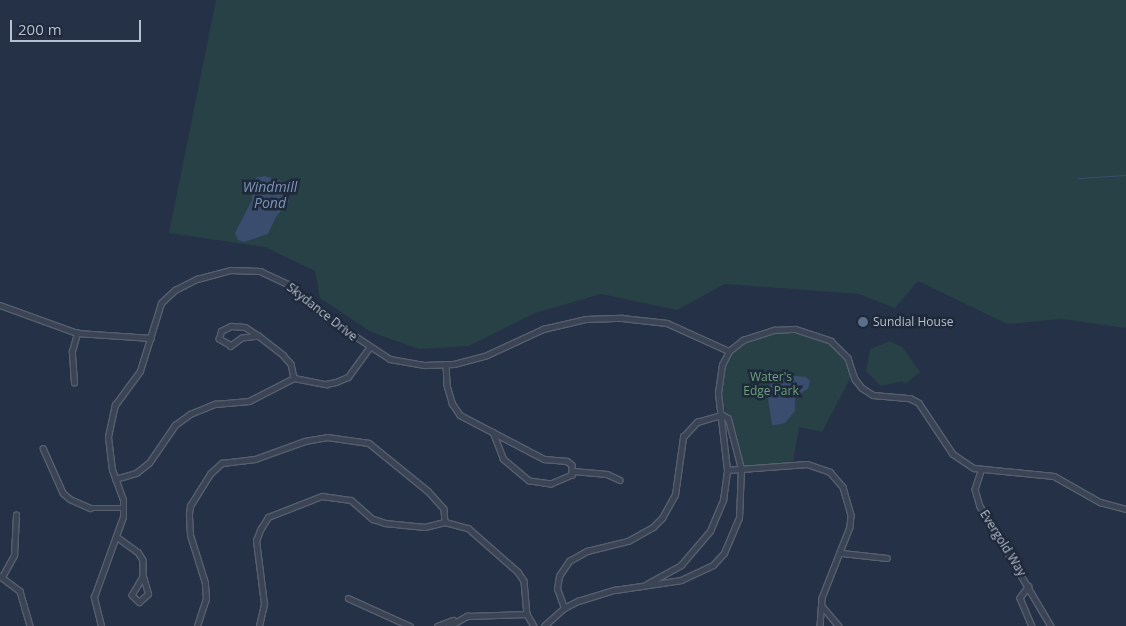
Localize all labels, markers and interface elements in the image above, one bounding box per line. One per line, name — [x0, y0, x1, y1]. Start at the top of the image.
scale bar — [12, 10, 144, 42]
text: 200 m — [18, 19, 62, 39]
water label: Windmill Pond — [243, 179, 297, 212]
street label: Skydance Drive — [284, 280, 360, 344]
place label: Sundial House — [873, 315, 953, 329]
marker: Sundial House — [857, 316, 869, 328]
park label: Water's Edge Park — [743, 370, 799, 398]
street label: Evergold Way — [977, 507, 1029, 579]

